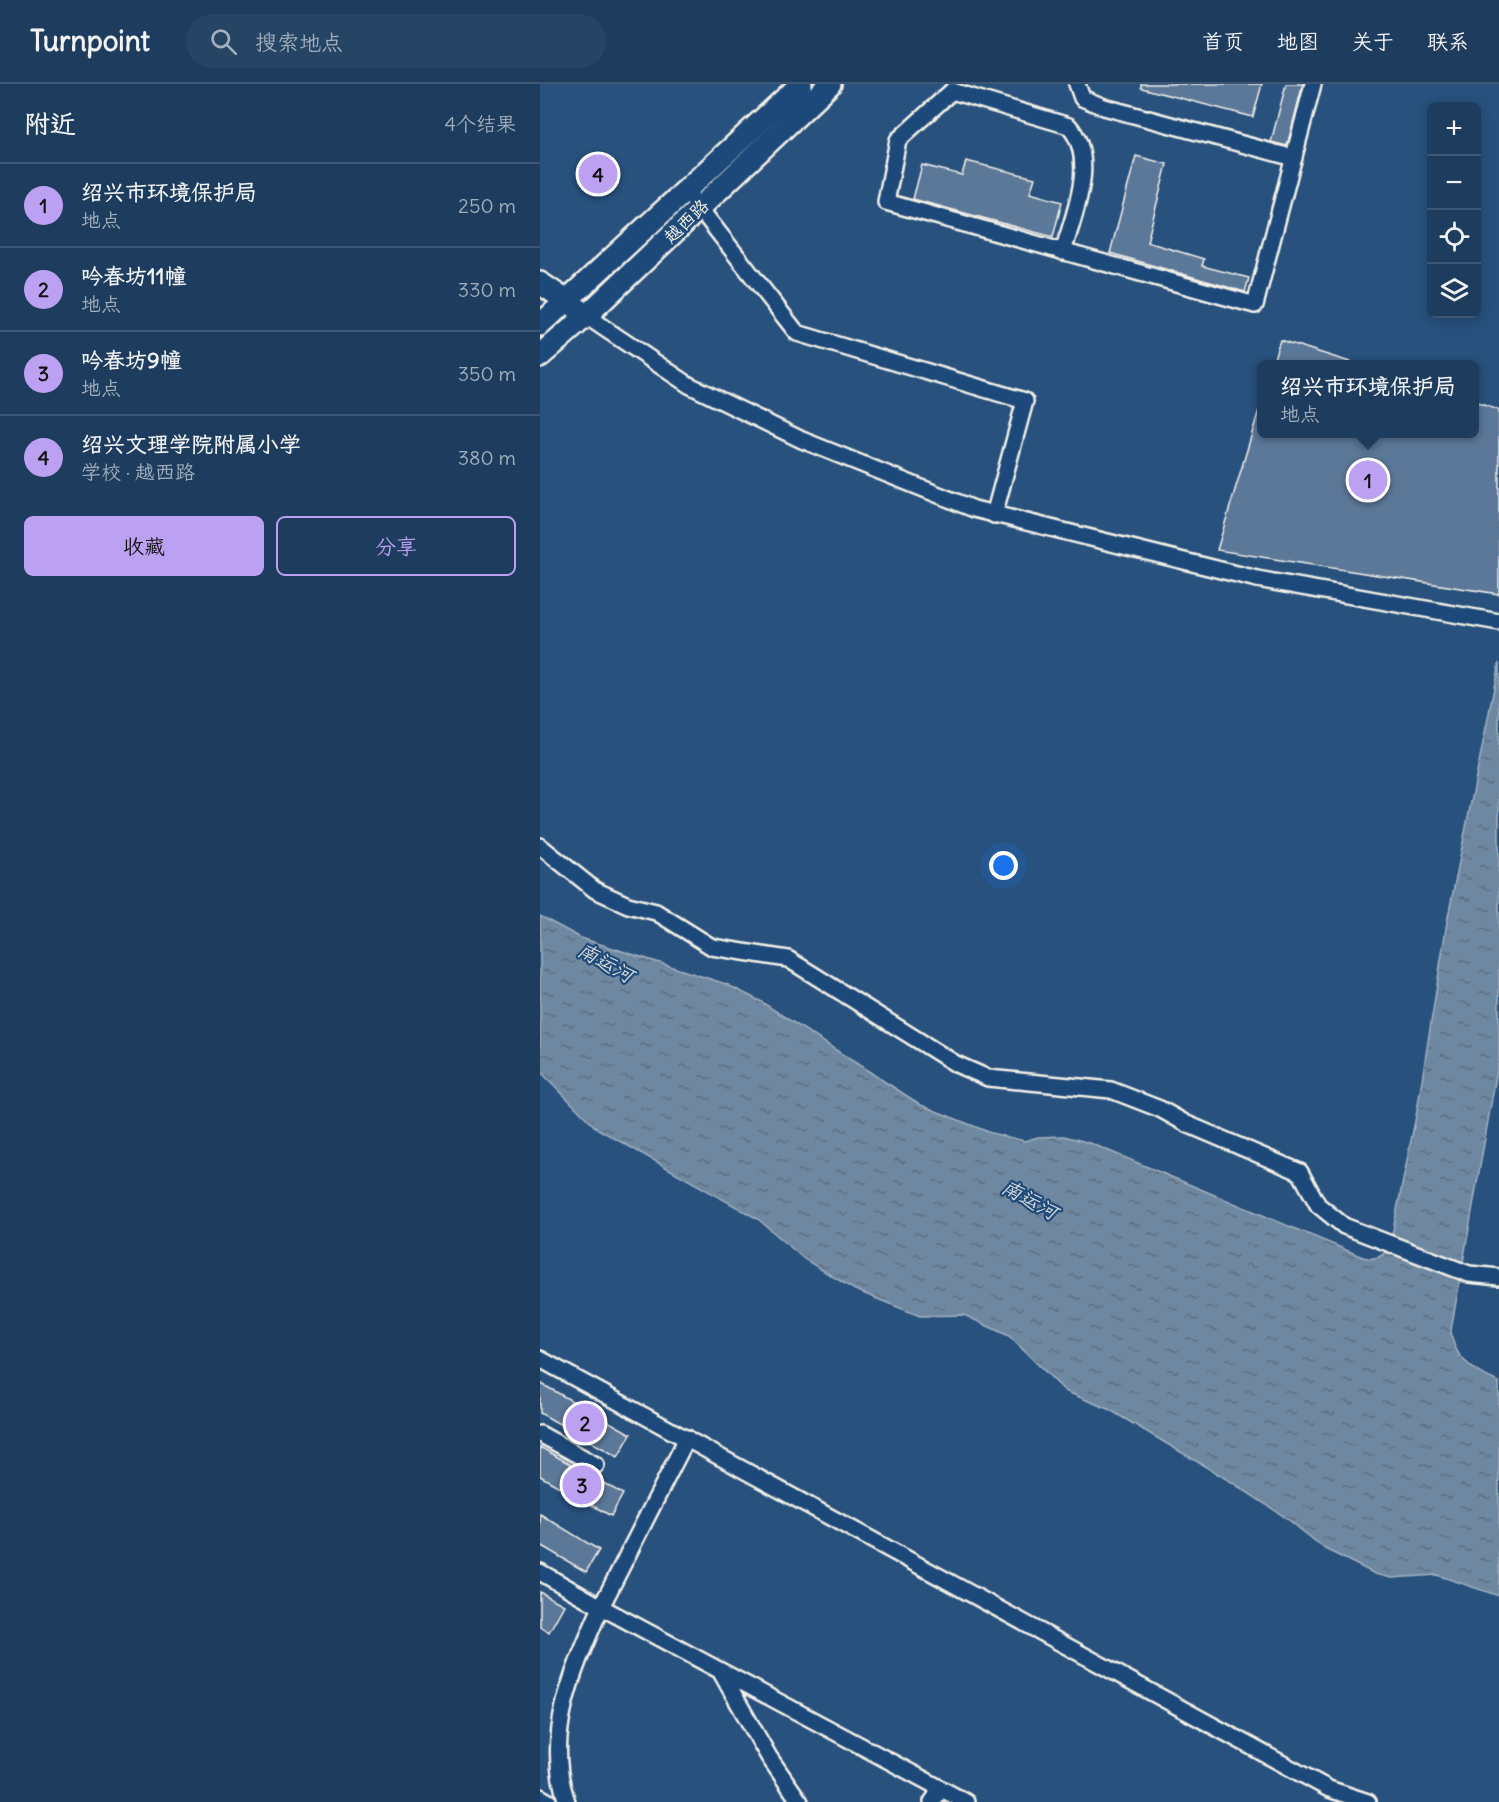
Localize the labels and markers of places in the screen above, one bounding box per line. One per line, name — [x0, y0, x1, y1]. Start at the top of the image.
pin: 4 — [578, 152, 618, 196]
pin: 1 — [1348, 458, 1388, 502]
pin: 2 — [566, 1400, 604, 1446]
pin: 3 — [562, 1462, 602, 1508]

